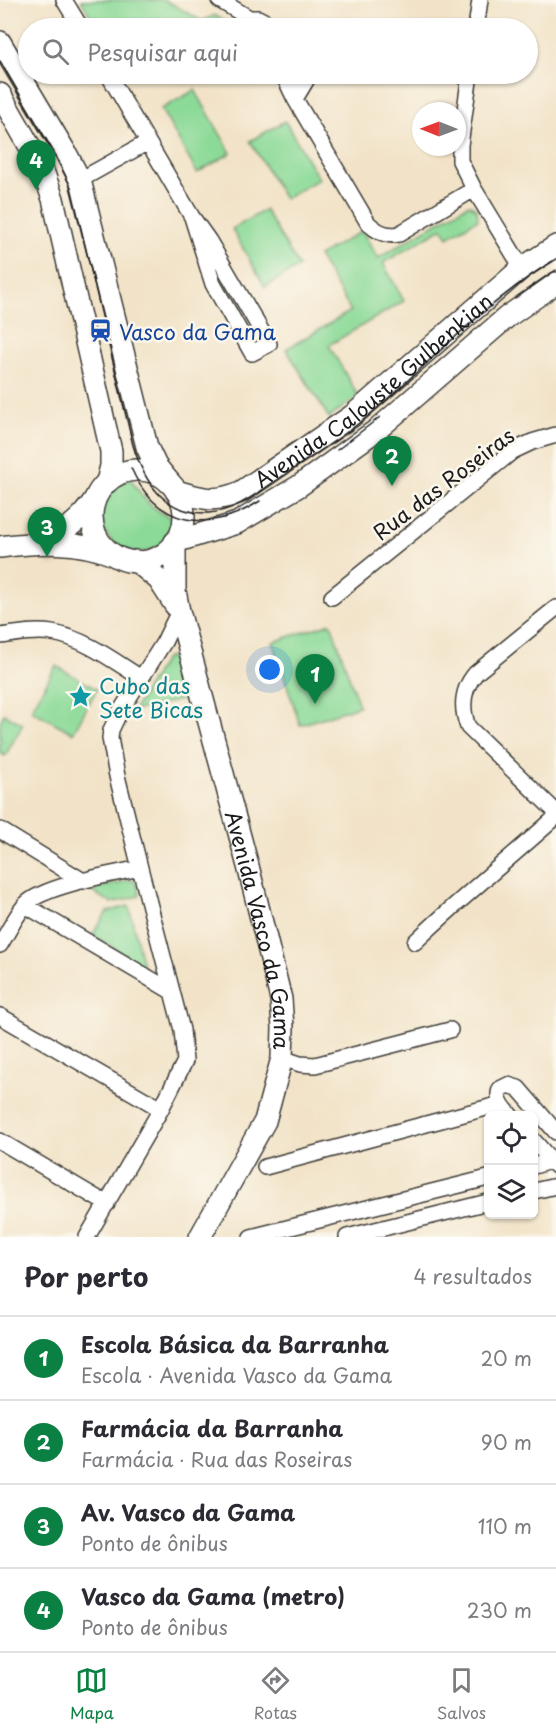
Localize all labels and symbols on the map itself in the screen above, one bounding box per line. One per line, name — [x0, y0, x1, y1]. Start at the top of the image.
north arrow — [412, 102, 466, 156]
pin: 4 — [16, 140, 56, 190]
street label: Avenida Calouste Gulbenkian — [247, 285, 499, 495]
place label: Vasco da Gama — [119, 315, 277, 347]
station icon: Vasco da Gama — [88, 318, 114, 344]
street label: Rua das Roseiras — [365, 419, 521, 547]
pin: 2 — [372, 436, 412, 486]
pin: 3 — [28, 508, 66, 557]
pin: 1 — [296, 654, 334, 704]
your location — [255, 655, 284, 684]
place label: Cubo das Sete Bicas — [99, 669, 203, 725]
place icon: Cubo das Sete Bicas — [68, 684, 94, 710]
street label: Avenida Vasco da Gama — [218, 807, 300, 1051]

